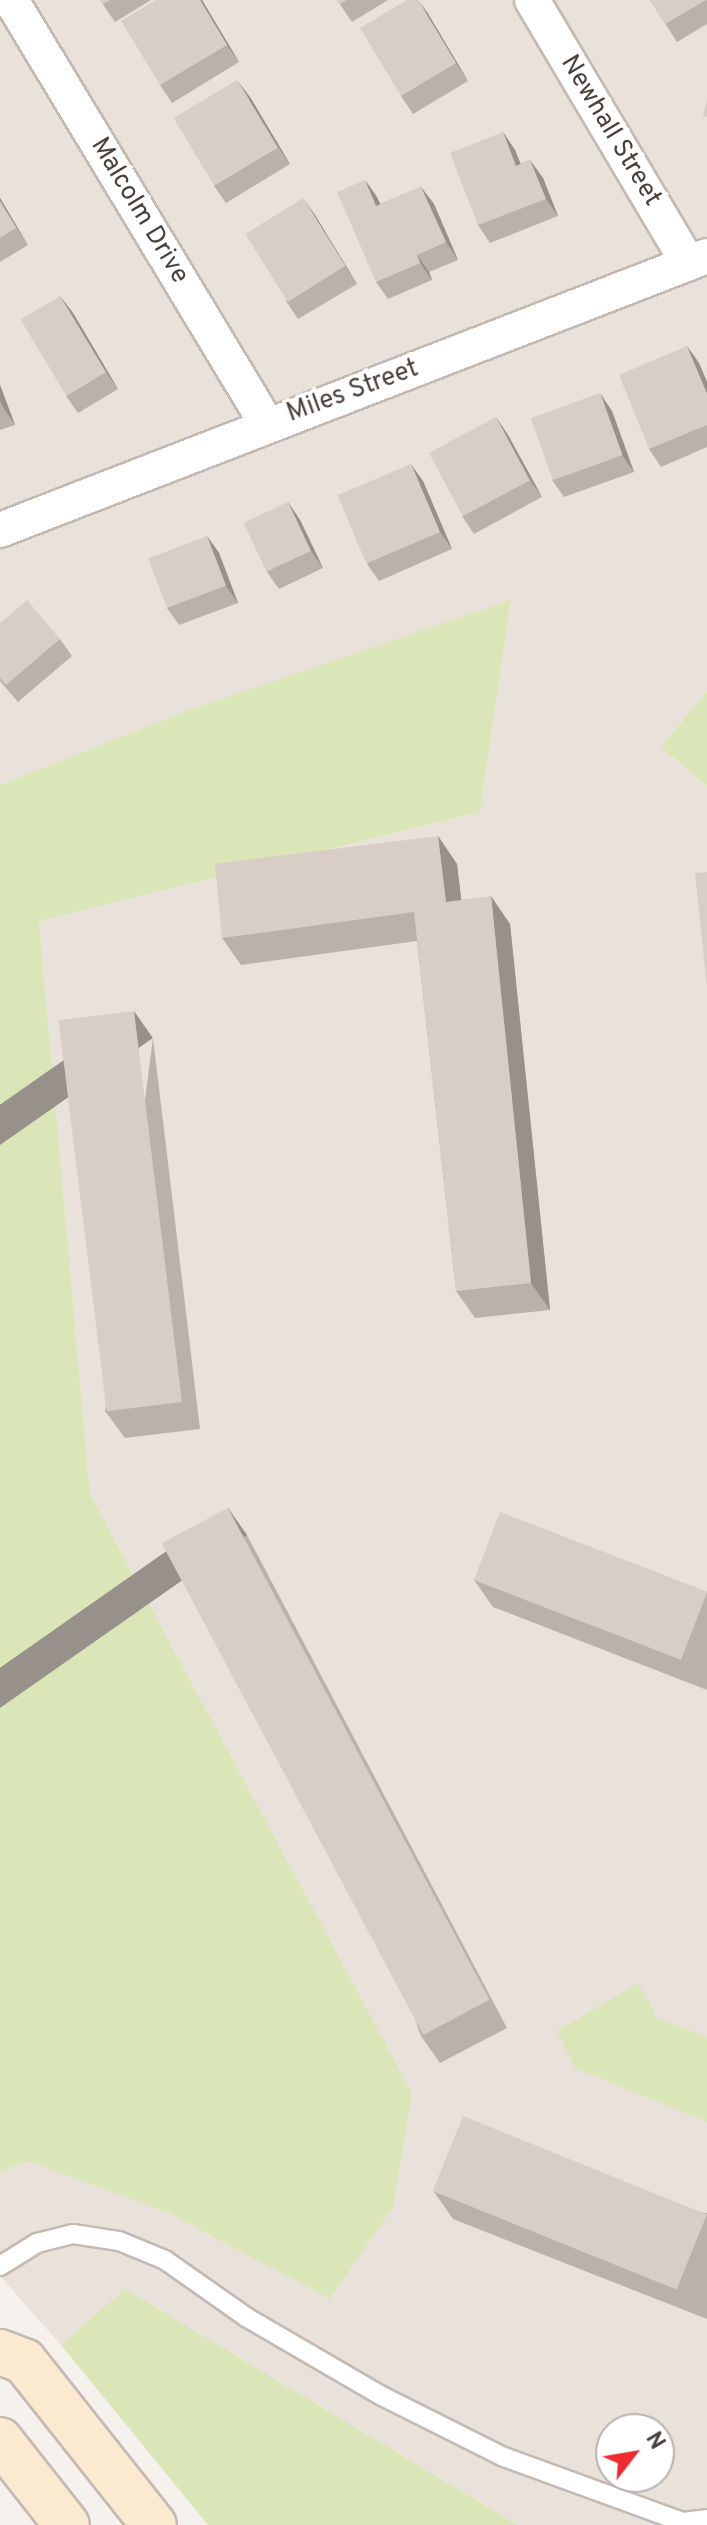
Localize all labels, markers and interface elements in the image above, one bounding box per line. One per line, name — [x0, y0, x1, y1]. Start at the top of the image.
street label: Newhall Street — [553, 50, 667, 212]
street label: Malcolm Drive — [83, 132, 195, 290]
street label: Miles Street — [283, 354, 423, 430]
north arrow — [595, 2413, 675, 2493]
text: N — [639, 2428, 670, 2455]

